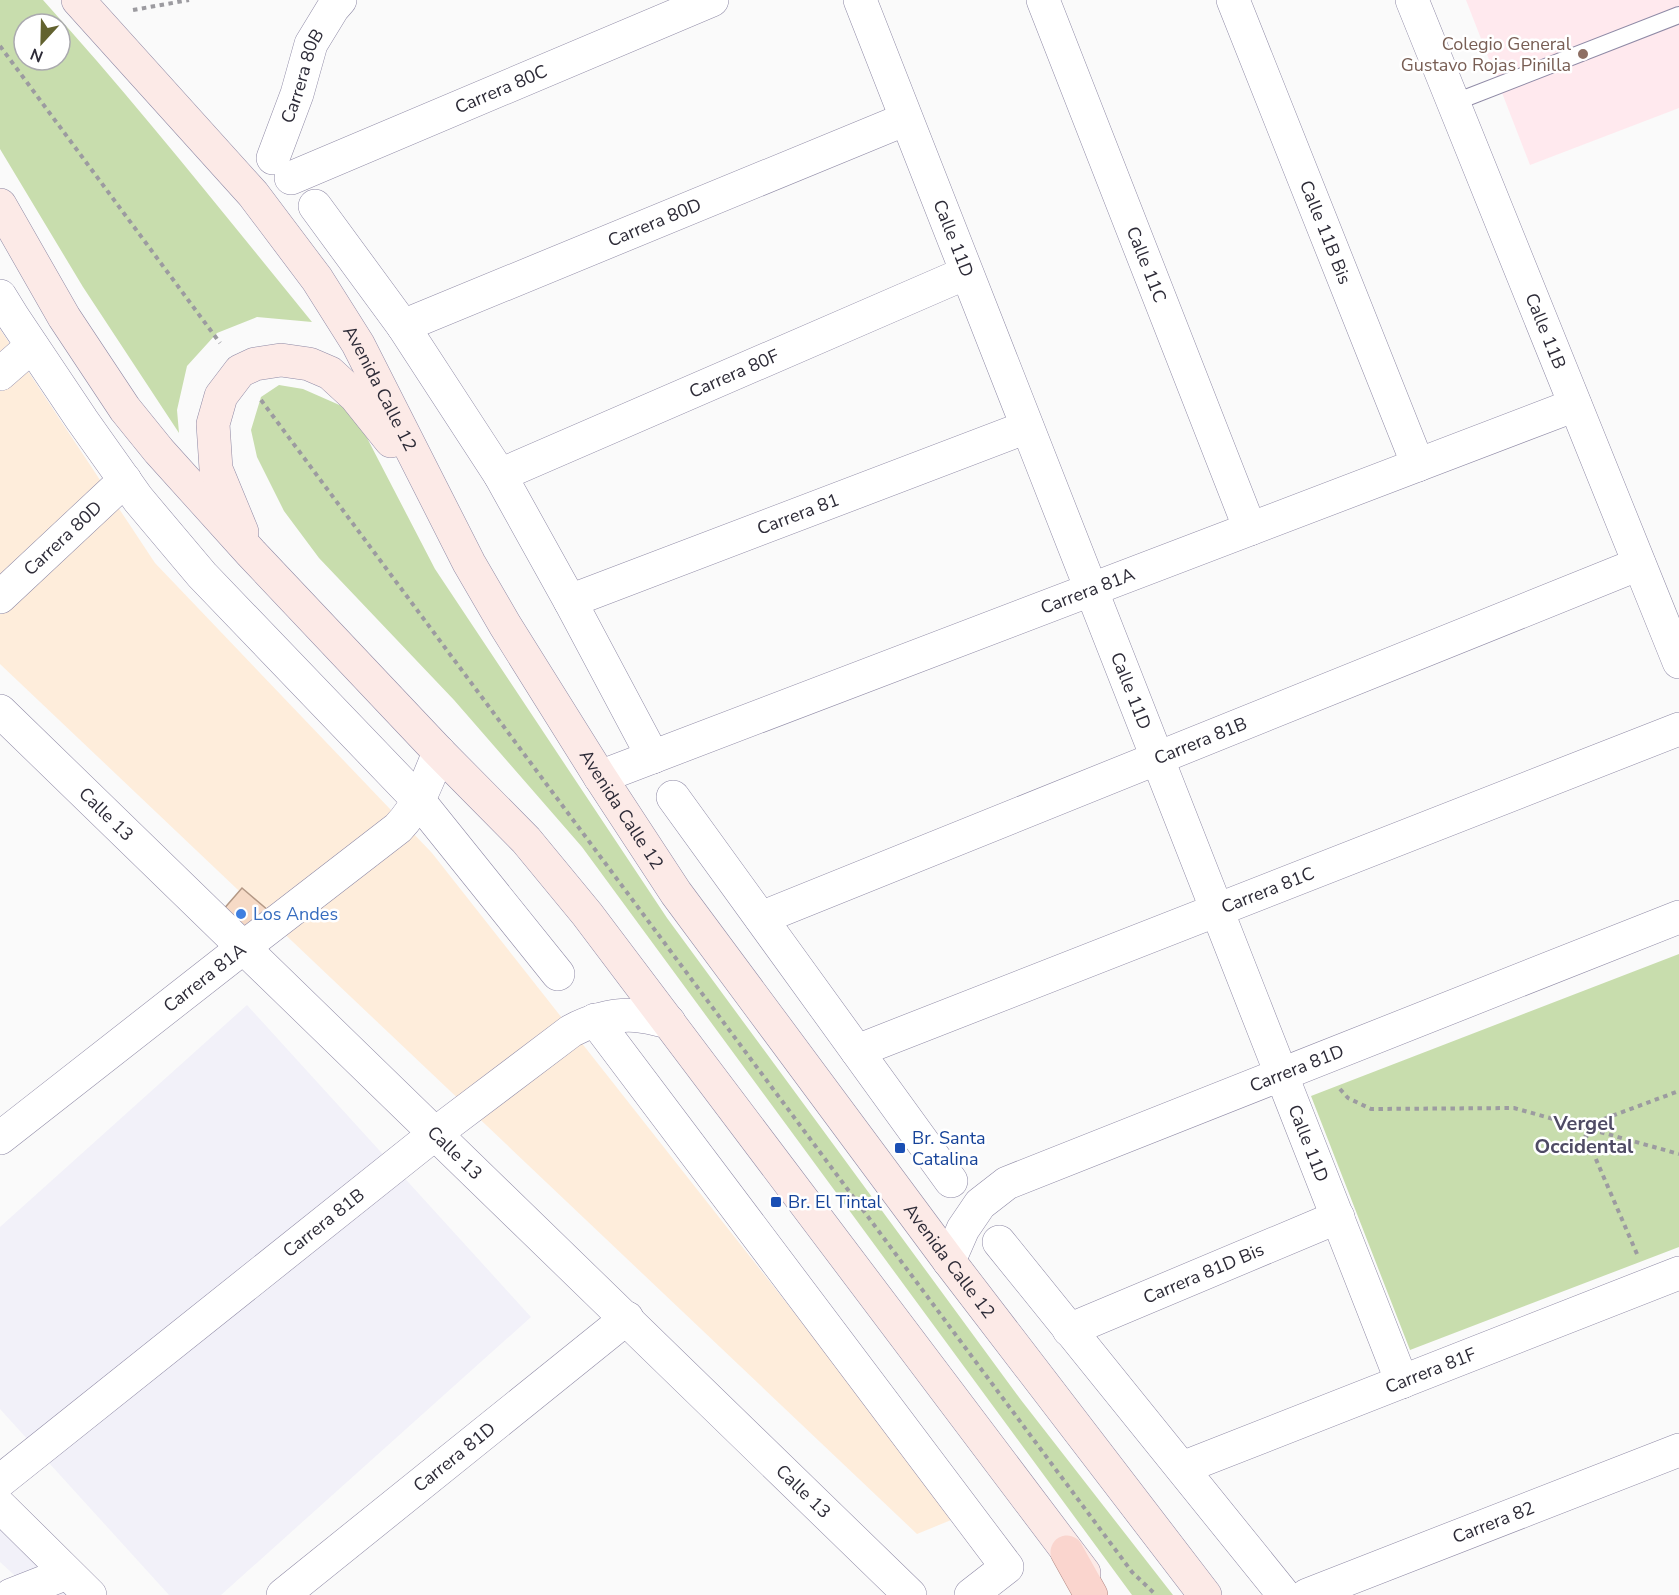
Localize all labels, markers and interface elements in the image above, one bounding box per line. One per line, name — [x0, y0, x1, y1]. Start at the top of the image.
north arrow — [12, 12, 72, 72]
street label: Carrera 80B — [275, 24, 329, 127]
place label: Colegio General Gustavo Rojas Pinilla — [1401, 32, 1572, 77]
text: N — [27, 43, 46, 67]
marker: Colegio General Gustavo Rojas Pinilla — [1576, 47, 1590, 61]
street label: Carrera 80C — [451, 59, 551, 119]
street label: Calle 11B Bis — [1294, 177, 1357, 288]
street label: Carrera 80D — [604, 192, 705, 252]
street label: Calle 11D — [927, 196, 979, 280]
street label: Calle 11C — [1121, 223, 1172, 306]
street label: Calle 11B — [1519, 290, 1572, 373]
street label: Avenida Calle 12 — [337, 321, 422, 455]
street label: Carrera 80F — [685, 343, 783, 404]
street label: Carrera 81 — [754, 488, 842, 541]
street label: Carrera 80D — [18, 496, 107, 581]
street label: Carrera 81A — [1037, 562, 1138, 620]
street label: Calle 11D — [1105, 649, 1157, 733]
street label: Carrera 81B — [1151, 711, 1251, 770]
street label: Avenida Calle 12 — [574, 745, 669, 874]
street label: Calle 13 — [73, 782, 139, 846]
street label: Carrera 81C — [1218, 861, 1318, 919]
place label: Los Andes — [253, 902, 338, 926]
marker: Los Andes — [234, 907, 248, 921]
street label: Carrera 81A — [158, 938, 251, 1018]
street label: Carrera 81D — [1246, 1039, 1347, 1098]
street label: Calle 11D — [1282, 1101, 1334, 1185]
district label: Vergel Occidental — [1534, 1110, 1634, 1160]
street label: Calle 13 — [422, 1121, 487, 1185]
place label: Br. Santa Catalina — [912, 1126, 986, 1171]
marker: Br. Santa Catalina — [893, 1141, 907, 1155]
street label: Carrera 81B — [278, 1183, 369, 1263]
place label: Br. El Tintal — [788, 1190, 882, 1214]
marker: Br. El Tintal — [769, 1195, 783, 1209]
street label: Avenida Calle 12 — [898, 1198, 1001, 1323]
street label: Carrera 81D Bis — [1140, 1237, 1268, 1309]
street label: Carrera 81F — [1382, 1342, 1480, 1399]
street label: Carrera 81D — [408, 1417, 501, 1498]
street label: Calle 13 — [771, 1459, 836, 1524]
street label: Carrera 82 — [1449, 1496, 1538, 1549]

